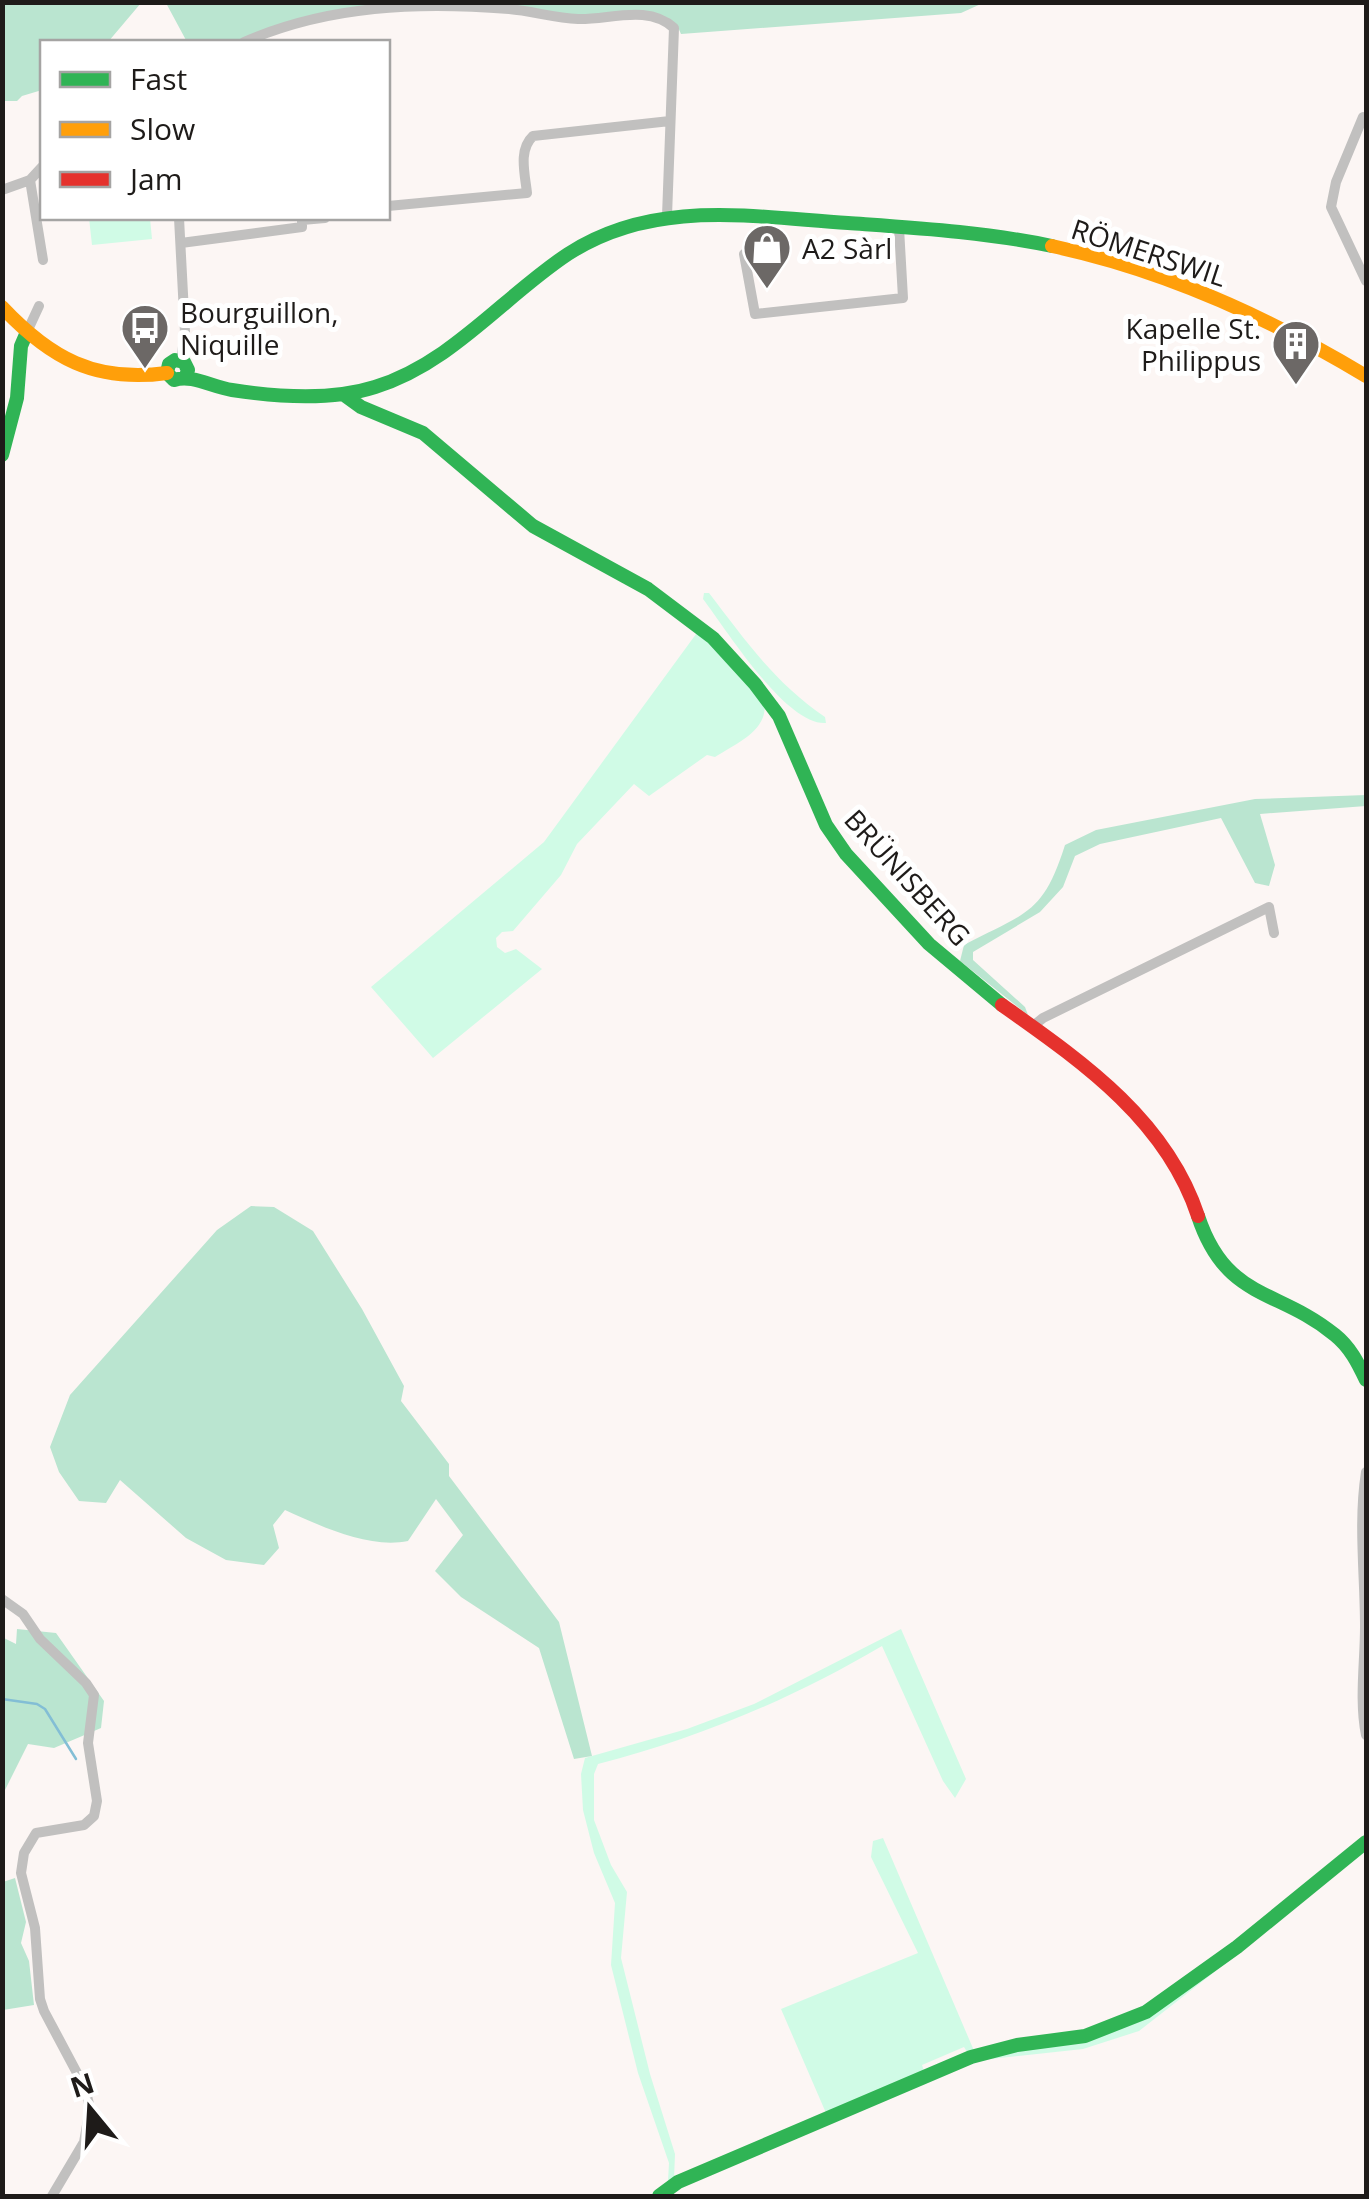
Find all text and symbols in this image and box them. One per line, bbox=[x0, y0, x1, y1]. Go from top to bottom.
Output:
legend bbox=[40, 40, 390, 220]
text: Fast bbox=[130, 58, 187, 99]
text: Slow bbox=[130, 108, 195, 149]
text: Jam bbox=[127, 158, 183, 199]
street label: RÖMERSWIL bbox=[1067, 209, 1231, 295]
shop icon: A2 Sàrl bbox=[741, 222, 793, 290]
place label: A2 Sàrl bbox=[802, 229, 892, 267]
place label: Bourguillon, Niquille bbox=[180, 293, 338, 363]
bus stop icon: Bourguillon, Niquille bbox=[119, 302, 171, 370]
place label: Kapelle St. Philippus bbox=[1126, 309, 1261, 379]
building icon: Kapelle St. Philippus bbox=[1270, 318, 1322, 386]
street label: BRÜNISBERG bbox=[837, 801, 979, 953]
north arrow bbox=[40, 2059, 140, 2159]
text: N bbox=[65, 2063, 99, 2106]

